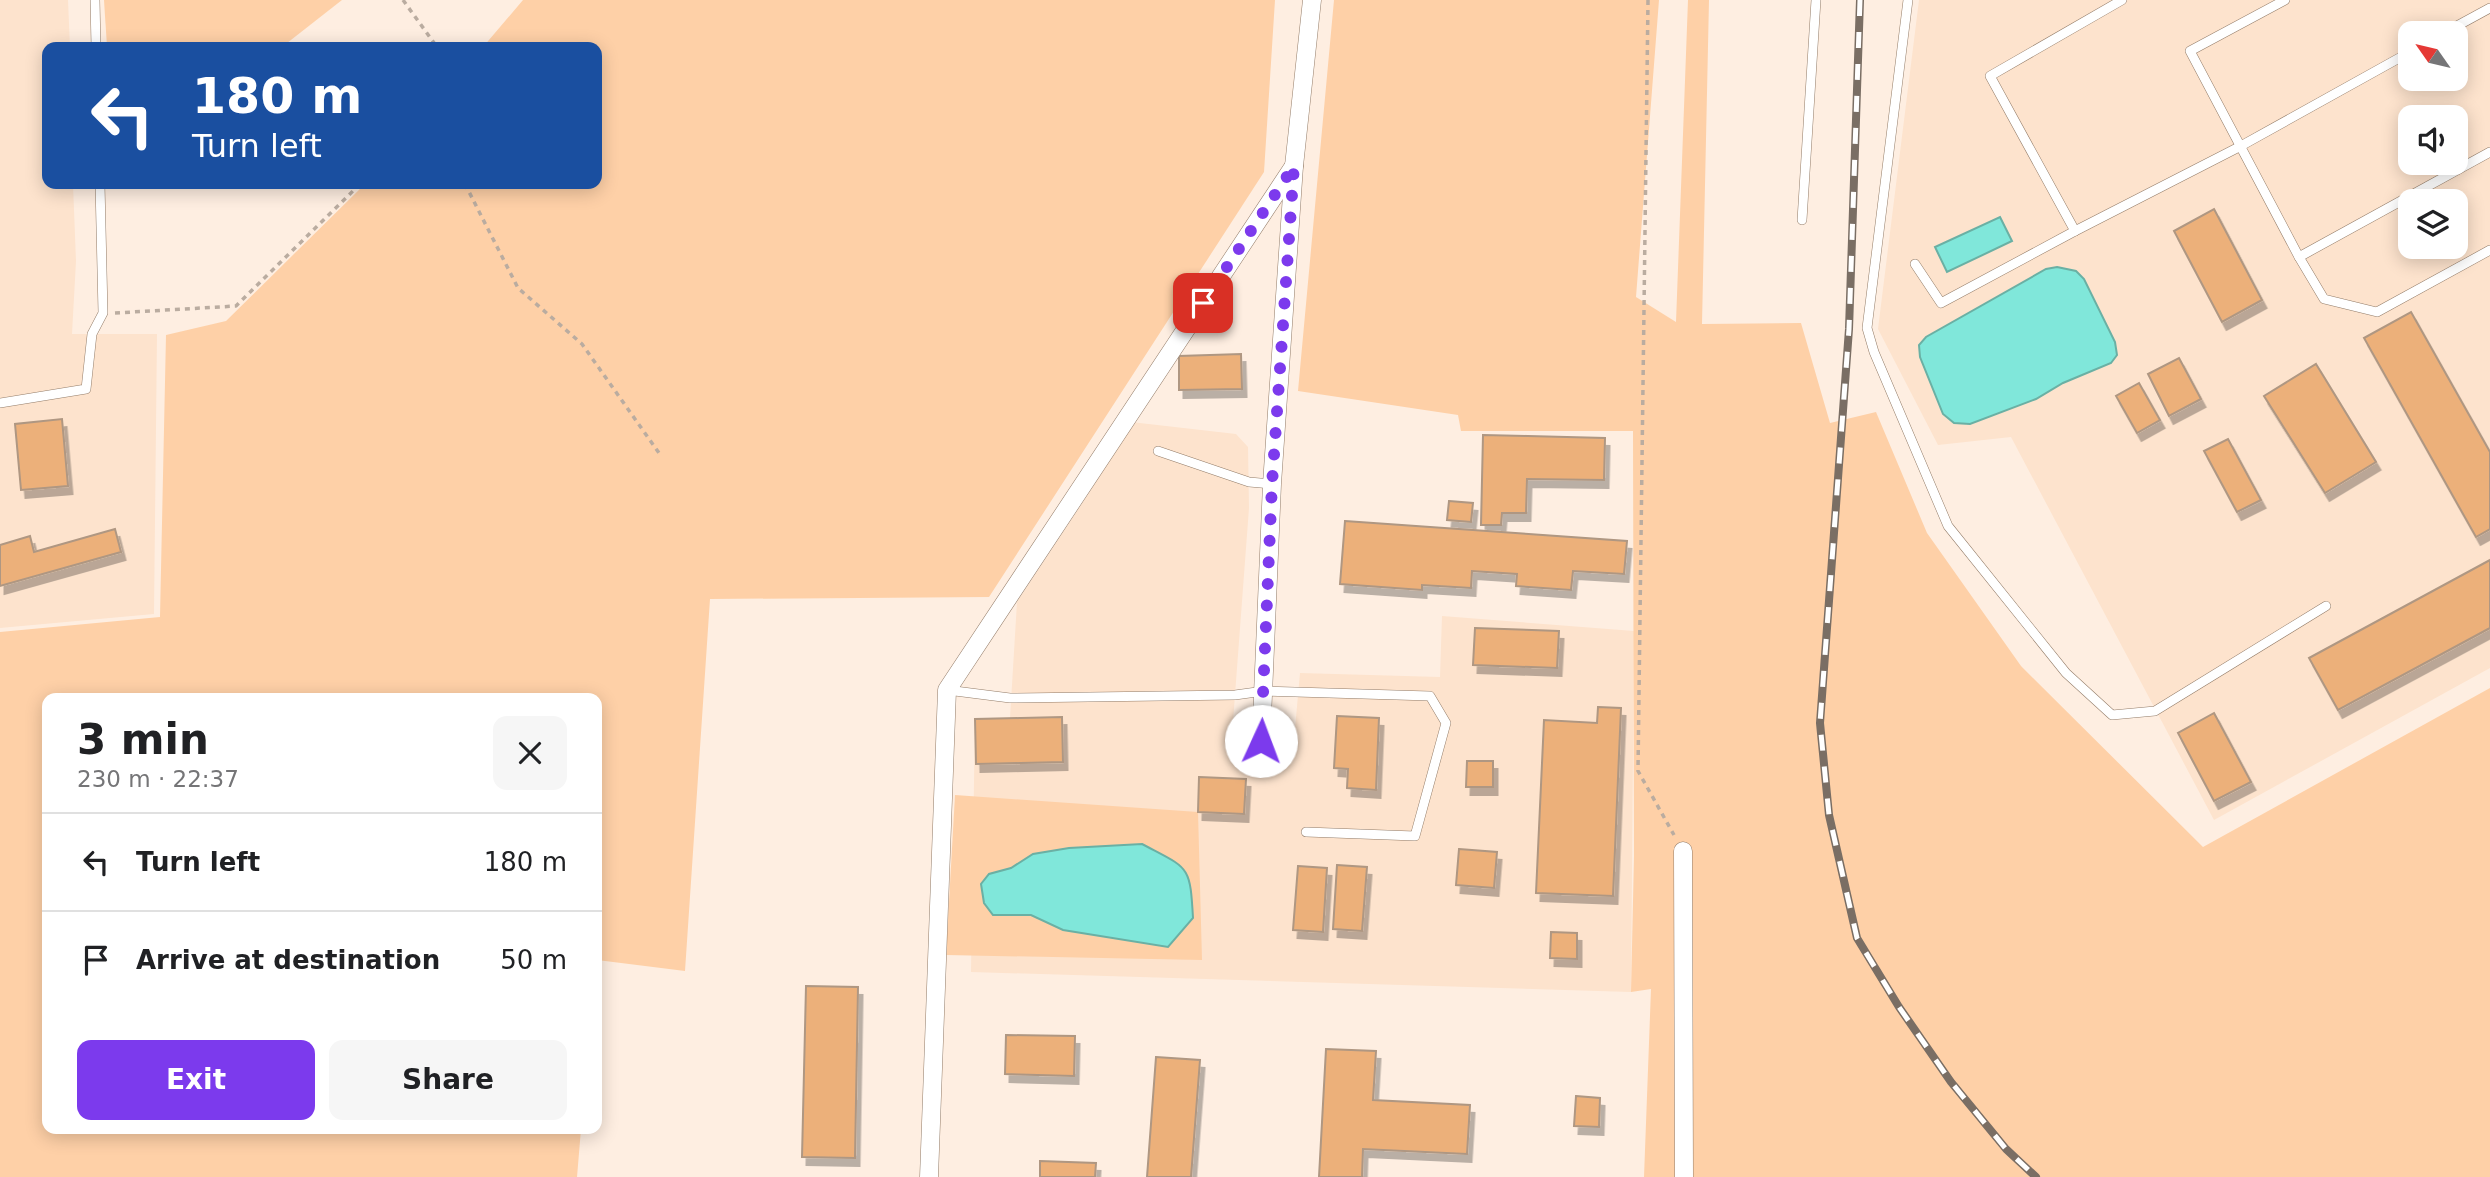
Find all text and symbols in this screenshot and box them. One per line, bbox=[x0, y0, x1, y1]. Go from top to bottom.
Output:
north arrow bbox=[2398, 21, 2468, 91]
map controls bbox=[2398, 21, 2468, 259]
text: 180 m bbox=[192, 68, 362, 125]
icon: left bbox=[77, 70, 168, 161]
button: sound bbox=[2398, 105, 2468, 175]
text: Turn left bbox=[192, 127, 322, 165]
button: layers bbox=[2398, 189, 2468, 259]
pin bbox=[1173, 273, 1233, 333]
icon: arrive bbox=[1184, 284, 1222, 322]
position arrow bbox=[1224, 704, 1298, 778]
text: 3 min bbox=[77, 715, 209, 764]
button: close bbox=[493, 716, 567, 790]
text: 230 m · 22:37 bbox=[77, 766, 239, 792]
icon: left bbox=[77, 843, 115, 881]
text: Turn left bbox=[136, 847, 260, 877]
text: 180 m bbox=[484, 847, 567, 877]
icon: arrive bbox=[77, 941, 115, 979]
text: Arrive at destination bbox=[136, 945, 440, 975]
text: 50 m bbox=[500, 945, 567, 975]
button: Exit bbox=[77, 1040, 315, 1120]
button: Share bbox=[329, 1040, 567, 1120]

